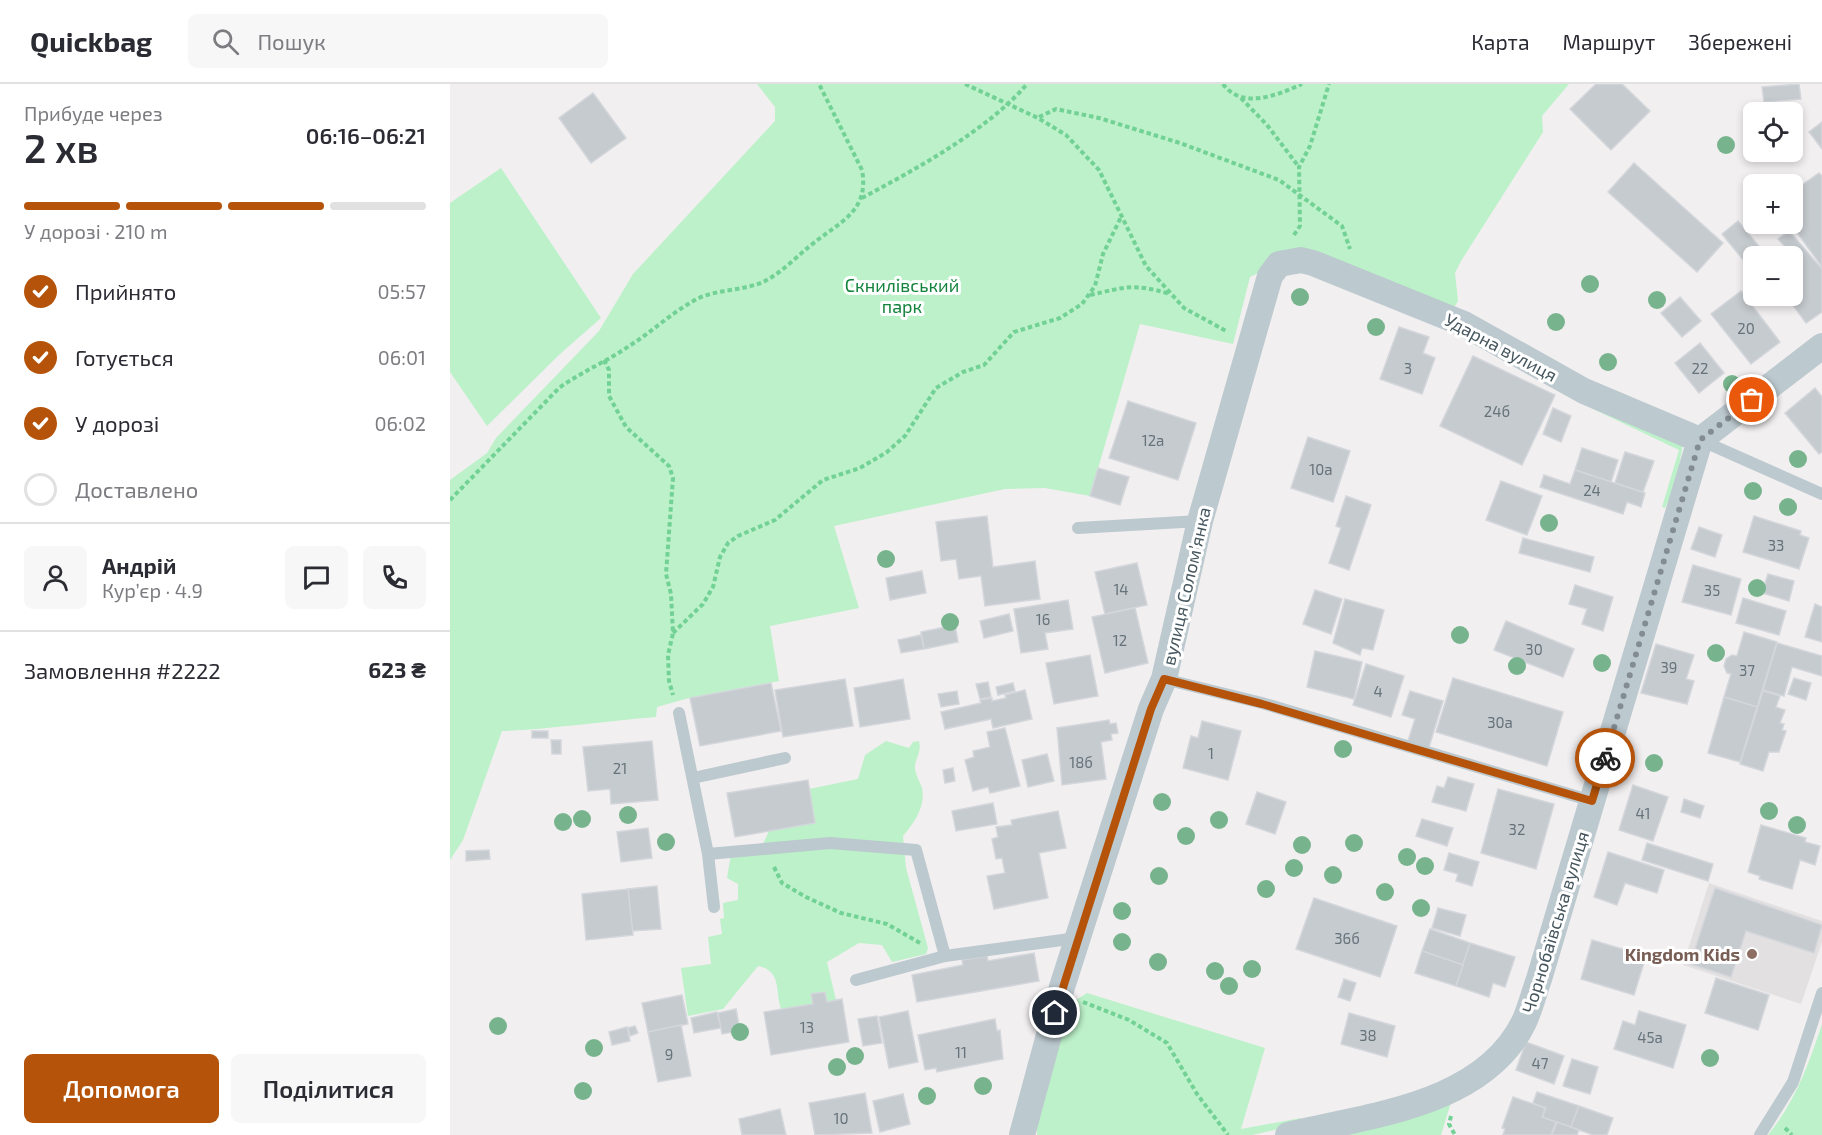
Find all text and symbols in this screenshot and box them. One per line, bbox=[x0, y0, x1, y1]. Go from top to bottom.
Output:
search box bbox=[188, 14, 608, 68]
text: Quickbag bbox=[30, 24, 152, 58]
icon: search bbox=[209, 25, 242, 58]
text: Пошук bbox=[257, 28, 326, 54]
text: Карта bbox=[1471, 29, 1530, 54]
text: Маршрут bbox=[1563, 29, 1655, 54]
text: Збережені bbox=[1688, 29, 1792, 54]
text: Прибуде через bbox=[24, 101, 163, 125]
map controls bbox=[1743, 102, 1803, 306]
button: locate bbox=[1743, 102, 1803, 162]
text: 06:16–06:21 bbox=[306, 122, 426, 148]
text: 2 хв bbox=[24, 124, 99, 171]
button: + bbox=[1743, 174, 1803, 234]
text: У дорозі · 210 m bbox=[24, 219, 168, 243]
button: − bbox=[1743, 246, 1803, 306]
park label: Скнилівський парк bbox=[845, 274, 959, 317]
icon: check bbox=[24, 275, 57, 308]
text: Прийнято bbox=[75, 278, 176, 304]
text: 05:57 bbox=[378, 279, 426, 303]
street label: Ударна вулиця bbox=[1441, 308, 1561, 386]
house number: 20 bbox=[1737, 319, 1755, 337]
icon: check bbox=[24, 341, 57, 374]
text: Готується bbox=[75, 344, 174, 370]
text: 06:01 bbox=[378, 345, 426, 369]
house number: 3 bbox=[1404, 359, 1412, 377]
house number: 22 bbox=[1692, 359, 1708, 377]
pin bbox=[1726, 374, 1777, 425]
icon: bag bbox=[1735, 383, 1768, 416]
house number: 24б bbox=[1484, 402, 1510, 420]
icon: check bbox=[24, 407, 57, 440]
text: У дорозі bbox=[75, 410, 159, 436]
text: 06:02 bbox=[374, 411, 426, 435]
house number: 12а bbox=[1142, 431, 1164, 449]
house number: 10а bbox=[1309, 460, 1333, 478]
text: Доставлено bbox=[75, 476, 198, 502]
house number: 24 bbox=[1583, 481, 1601, 499]
street label: вулиця Соломʼянка bbox=[1157, 505, 1215, 667]
house number: 33 bbox=[1768, 536, 1784, 554]
button: person bbox=[24, 546, 87, 609]
button: chat bbox=[285, 546, 348, 609]
button: phone bbox=[363, 546, 426, 609]
text: Андрій bbox=[102, 552, 176, 578]
text: Кур’єр · 4.9 bbox=[102, 578, 203, 602]
house number: 14 bbox=[1113, 580, 1129, 598]
house number: 35 bbox=[1704, 581, 1720, 599]
house number: 16 bbox=[1036, 610, 1050, 628]
house number: 12 bbox=[1113, 631, 1127, 649]
house number: 30 bbox=[1525, 640, 1543, 658]
text: 623 ₴ bbox=[368, 656, 426, 682]
text: Замовлення #2222 bbox=[24, 657, 221, 683]
house number: 39 bbox=[1661, 658, 1677, 676]
house number: 37 bbox=[1739, 661, 1755, 679]
house number: 4 bbox=[1373, 682, 1383, 700]
house number: 30а bbox=[1487, 713, 1513, 731]
courier bbox=[1575, 728, 1635, 788]
icon: bike bbox=[1589, 742, 1622, 775]
house number: 1 bbox=[1208, 744, 1214, 762]
house number: 18б bbox=[1069, 753, 1093, 771]
house number: 21 bbox=[613, 759, 627, 777]
house number: 41 bbox=[1635, 804, 1651, 822]
house number: 32 bbox=[1509, 820, 1525, 838]
street label: Чорнобаївська вулиця bbox=[1517, 828, 1593, 1016]
house number: 36б bbox=[1334, 929, 1360, 947]
place label: Kingdom Kids bbox=[1625, 943, 1740, 965]
marker: Kingdom Kids bbox=[1745, 947, 1759, 961]
pin bbox=[1029, 987, 1080, 1038]
icon: home bbox=[1038, 996, 1071, 1029]
house number: 13 bbox=[800, 1018, 814, 1036]
house number: 38 bbox=[1359, 1026, 1377, 1044]
house number: 45а bbox=[1637, 1028, 1663, 1046]
house number: 11 bbox=[955, 1043, 967, 1061]
house number: 9 bbox=[665, 1045, 673, 1063]
button: Допомога bbox=[24, 1054, 219, 1123]
button: Поділитися bbox=[231, 1054, 426, 1123]
house number: 47 bbox=[1532, 1054, 1549, 1072]
house number: 10 bbox=[833, 1109, 849, 1127]

